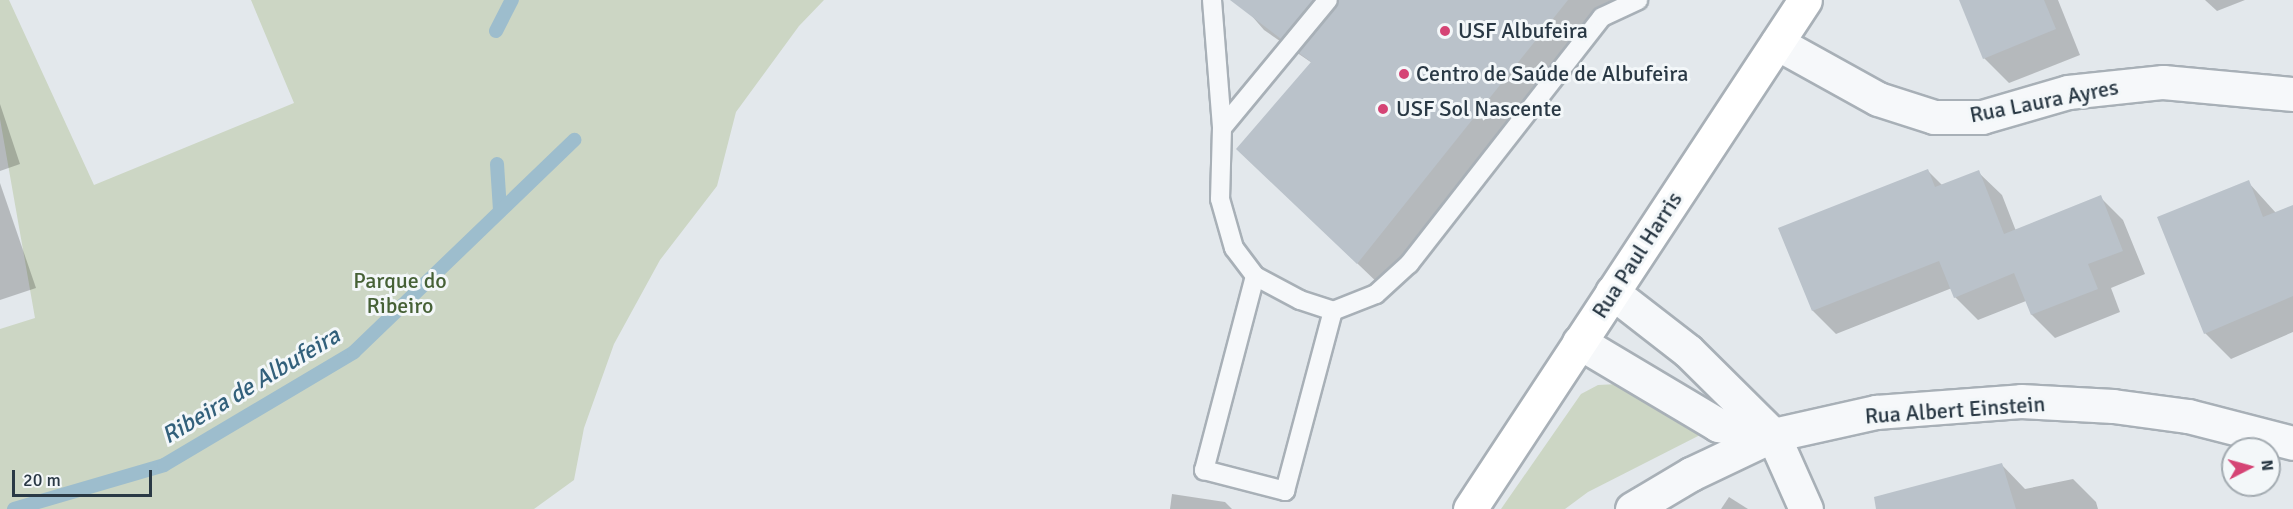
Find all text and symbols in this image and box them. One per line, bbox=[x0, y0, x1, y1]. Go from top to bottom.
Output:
place label: USF Albufeira bbox=[1458, 18, 1588, 44]
marker: USF Albufeira bbox=[1436, 22, 1454, 40]
place label: Centro de Saúde de Albufeira bbox=[1416, 61, 1688, 87]
marker: Centro de Saúde de Albufeira bbox=[1397, 67, 1411, 81]
street label: Rua Laura Ayres bbox=[1967, 74, 2121, 128]
place label: USF Sol Nascente bbox=[1396, 96, 1562, 122]
marker: USF Sol Nascente bbox=[1374, 100, 1392, 118]
street label: Rua Paul Harris bbox=[1586, 187, 1688, 323]
park label: Parque do Ribeiro bbox=[353, 267, 447, 318]
water label: Ribeira de Albufeira bbox=[157, 321, 345, 451]
street label: Rua Albert Einstein bbox=[1864, 391, 2046, 429]
north arrow bbox=[2221, 437, 2281, 497]
scale bar bbox=[15, 458, 154, 496]
text: N bbox=[2256, 459, 2277, 472]
text: 20 m bbox=[23, 469, 61, 491]

